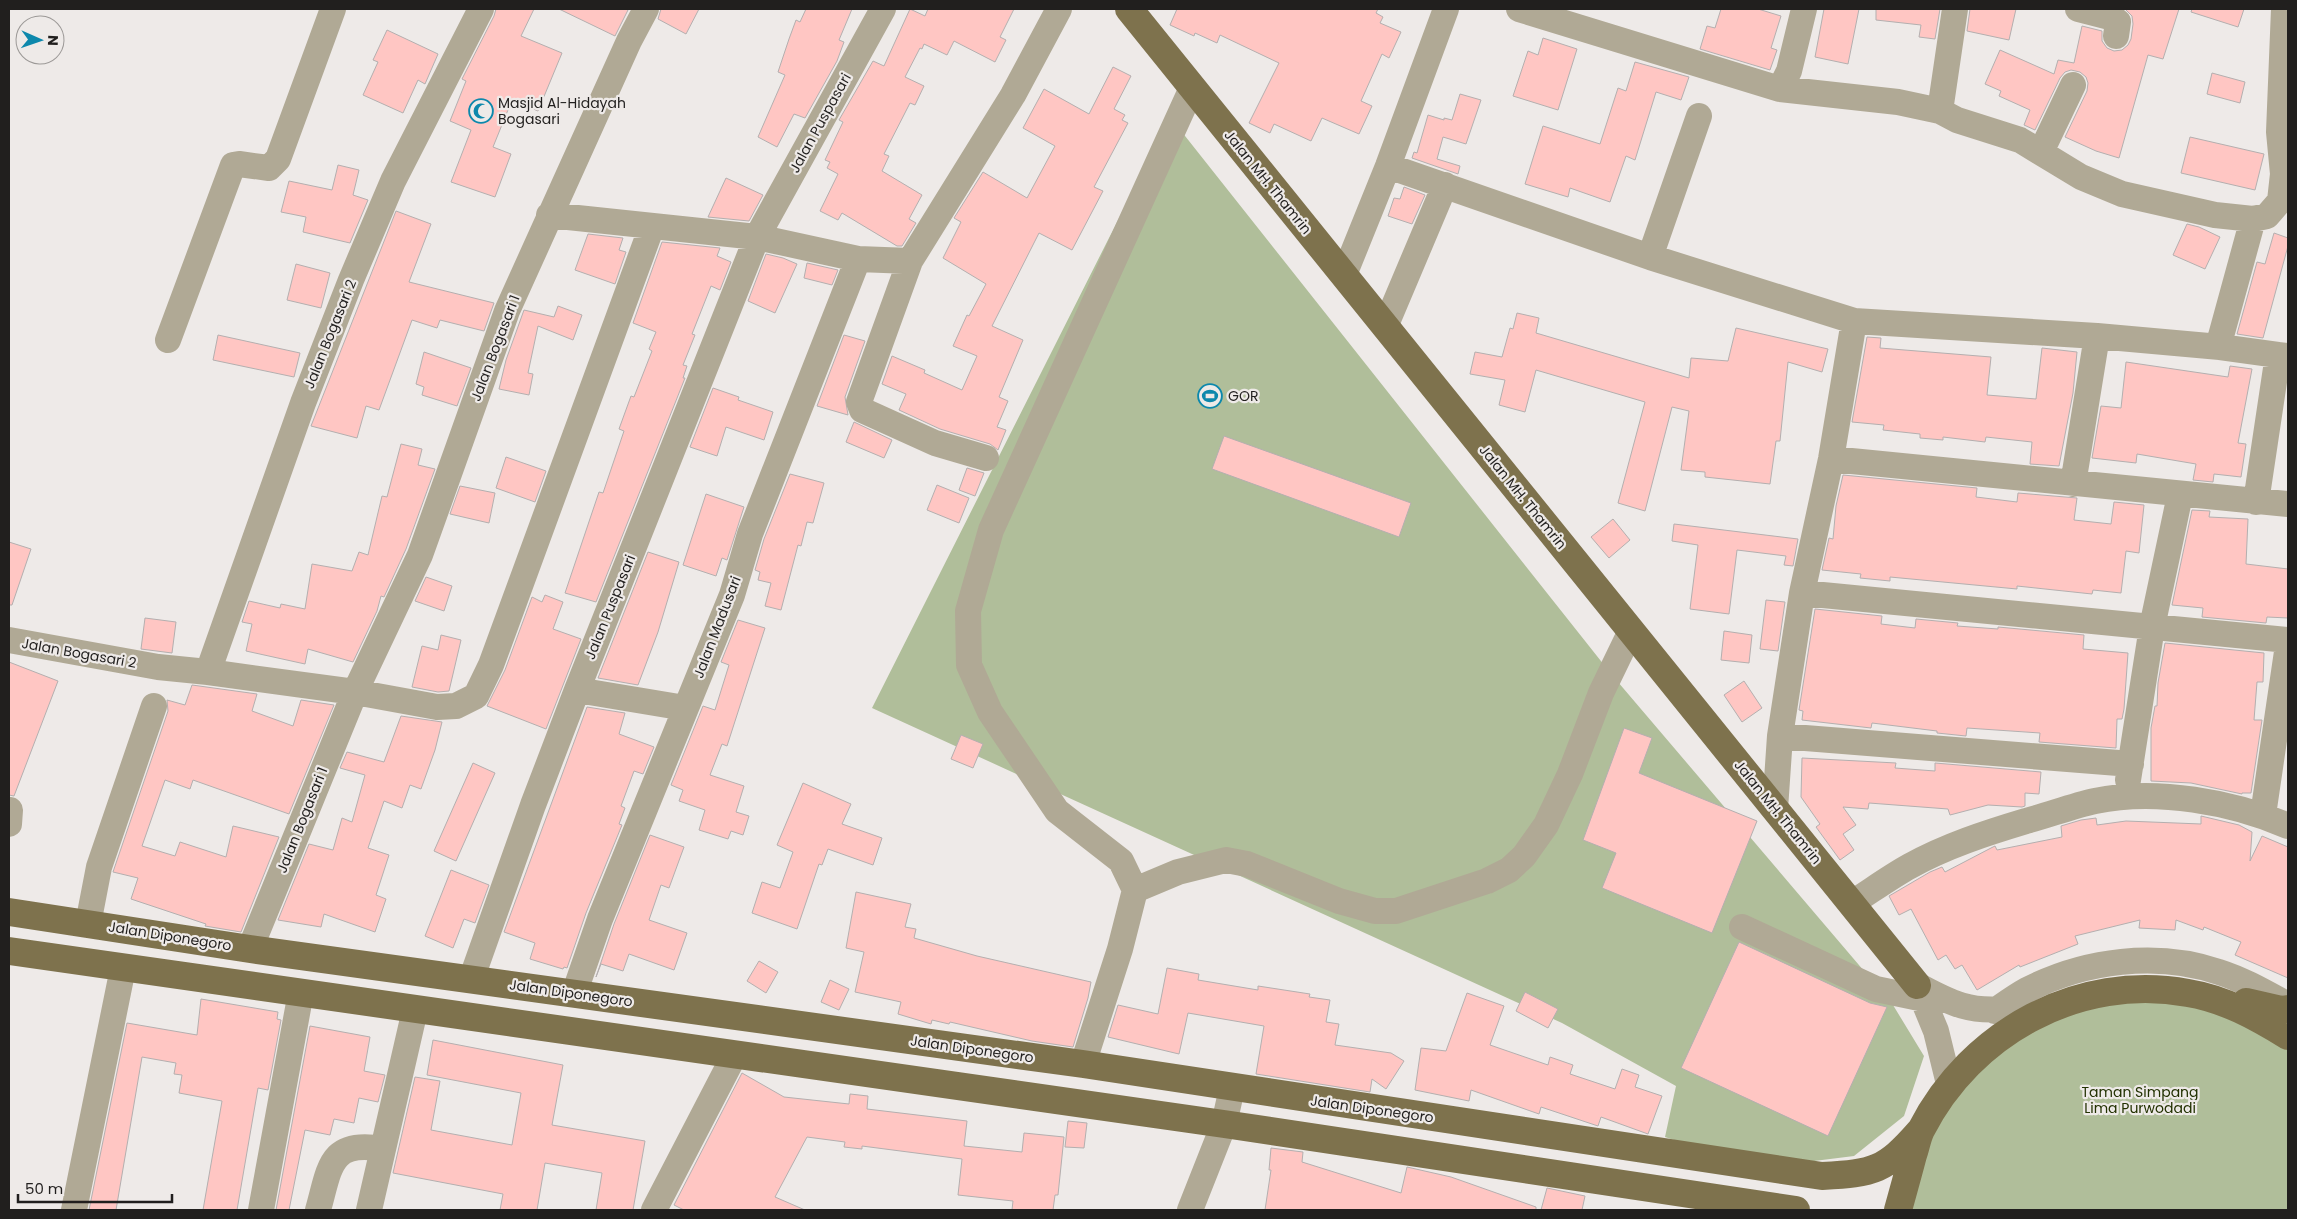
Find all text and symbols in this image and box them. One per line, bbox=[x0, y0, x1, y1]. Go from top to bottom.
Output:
north arrow bbox=[15, 15, 65, 65]
text: N bbox=[43, 35, 63, 46]
street label: Jalan Puspasari bbox=[784, 70, 856, 176]
place label: Masjid Al-Hidayah Bogasari bbox=[498, 93, 626, 129]
mosque icon: Masjid Al-Hidayah Bogasari bbox=[468, 98, 494, 124]
street label: Jalan MH. Thamrin bbox=[1220, 126, 1316, 238]
street label: Jalan Bogasari 2 bbox=[299, 276, 361, 392]
street label: Jalan Bogasari 1 bbox=[465, 292, 525, 404]
sports icon: GOR bbox=[1197, 383, 1223, 409]
place label: GOR bbox=[1228, 386, 1258, 406]
street label: Jalan MH. Thamrin bbox=[1475, 441, 1571, 553]
street label: Jalan Puspasari bbox=[580, 552, 640, 662]
street label: Jalan Madusari bbox=[688, 573, 746, 681]
street label: Jalan Bogasari 2 bbox=[20, 633, 138, 673]
street label: Jalan MH. Thamrin bbox=[1730, 756, 1826, 868]
street label: Jalan Bogasari 1 bbox=[272, 764, 332, 876]
street label: Jalan Diponegoro bbox=[107, 916, 233, 956]
street label: Jalan Diponegoro bbox=[508, 974, 634, 1012]
street label: Jalan Diponegoro bbox=[909, 1030, 1035, 1068]
park label: Taman Simpang Lima Purwodadi bbox=[2081, 1082, 2199, 1118]
street label: Jalan Diponegoro bbox=[1309, 1090, 1435, 1128]
scale bar bbox=[18, 1172, 171, 1204]
text: 50 m bbox=[25, 1178, 63, 1199]

